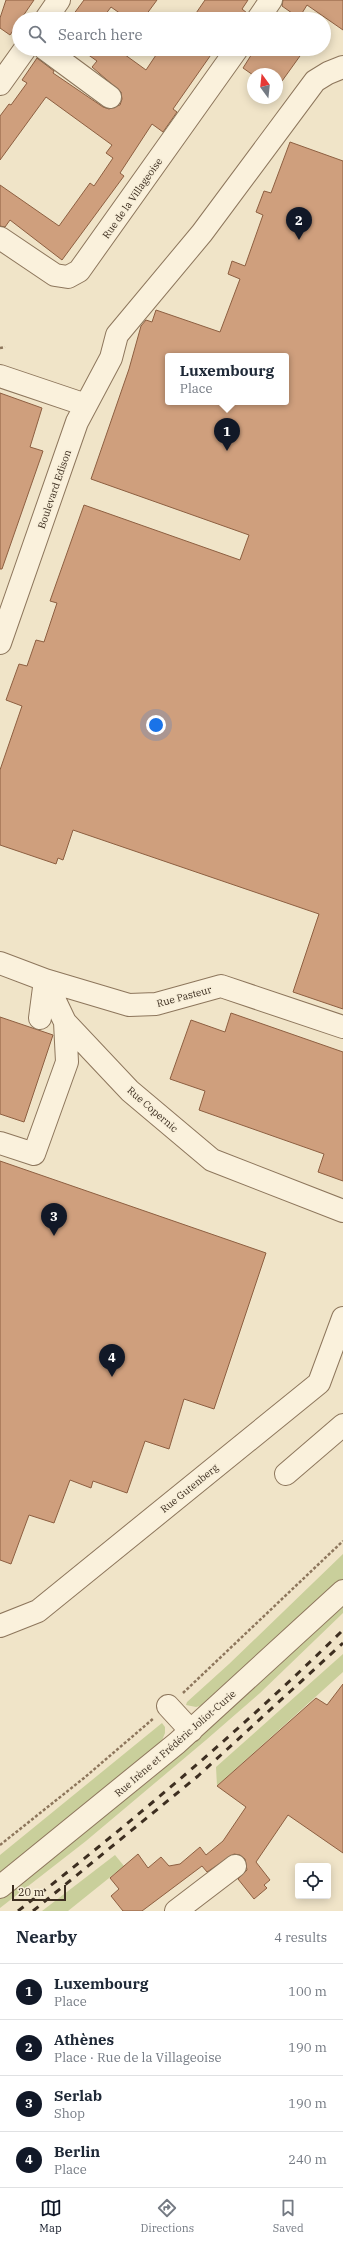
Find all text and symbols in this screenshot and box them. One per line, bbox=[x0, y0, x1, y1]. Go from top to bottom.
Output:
search box bbox=[12, 12, 331, 56]
icon: search bbox=[26, 23, 48, 45]
text: Search here bbox=[58, 25, 143, 44]
north arrow bbox=[247, 68, 283, 104]
street label: Rue de la Villageoise bbox=[100, 155, 165, 241]
pin: 2 bbox=[286, 207, 312, 240]
popup bbox=[165, 353, 289, 405]
text: Luxembourg bbox=[180, 361, 274, 380]
text: Place bbox=[180, 380, 212, 397]
pin: 1 bbox=[214, 418, 240, 451]
street label: Boulevard Edison bbox=[35, 447, 74, 530]
your location bbox=[146, 715, 166, 735]
street label: Rue Pasteur bbox=[155, 983, 214, 1010]
street label: Rue Copernic bbox=[125, 1084, 181, 1135]
pin: 3 bbox=[41, 1203, 67, 1236]
pin: 4 bbox=[99, 1344, 125, 1377]
street label: Rue Gutenberg bbox=[158, 1461, 221, 1516]
street label: Rue Irène et Frédéric Joliot-Curie bbox=[112, 1687, 239, 1800]
map controls bbox=[295, 1863, 331, 1899]
button: locate bbox=[295, 1863, 331, 1899]
scale bar bbox=[12, 1883, 66, 1902]
text: 20 m bbox=[18, 1885, 44, 1899]
text: Nearby bbox=[16, 1926, 77, 1948]
text: 4 results bbox=[274, 1929, 327, 1946]
text: Luxembourg bbox=[54, 1974, 148, 1993]
text: 1 bbox=[25, 1983, 33, 2000]
text: 100 m bbox=[288, 1983, 327, 2000]
text: Place bbox=[54, 1993, 87, 2010]
text: Athènes bbox=[54, 2030, 114, 2049]
text: 2 bbox=[25, 2039, 33, 2056]
text: 190 m bbox=[288, 2039, 327, 2056]
text: Place · Rue de la Villageoise bbox=[54, 2049, 222, 2066]
text: Serlab bbox=[54, 2086, 102, 2105]
text: 3 bbox=[25, 2095, 33, 2112]
text: 190 m bbox=[288, 2095, 327, 2112]
text: Shop bbox=[54, 2105, 85, 2122]
text: Berlin bbox=[54, 2142, 100, 2161]
text: 4 bbox=[25, 2151, 33, 2168]
text: 240 m bbox=[288, 2151, 327, 2168]
text: Place bbox=[54, 2161, 87, 2178]
tab: Map bbox=[39, 2197, 62, 2235]
tab: Directions bbox=[140, 2197, 194, 2235]
tab: Saved bbox=[273, 2197, 304, 2235]

